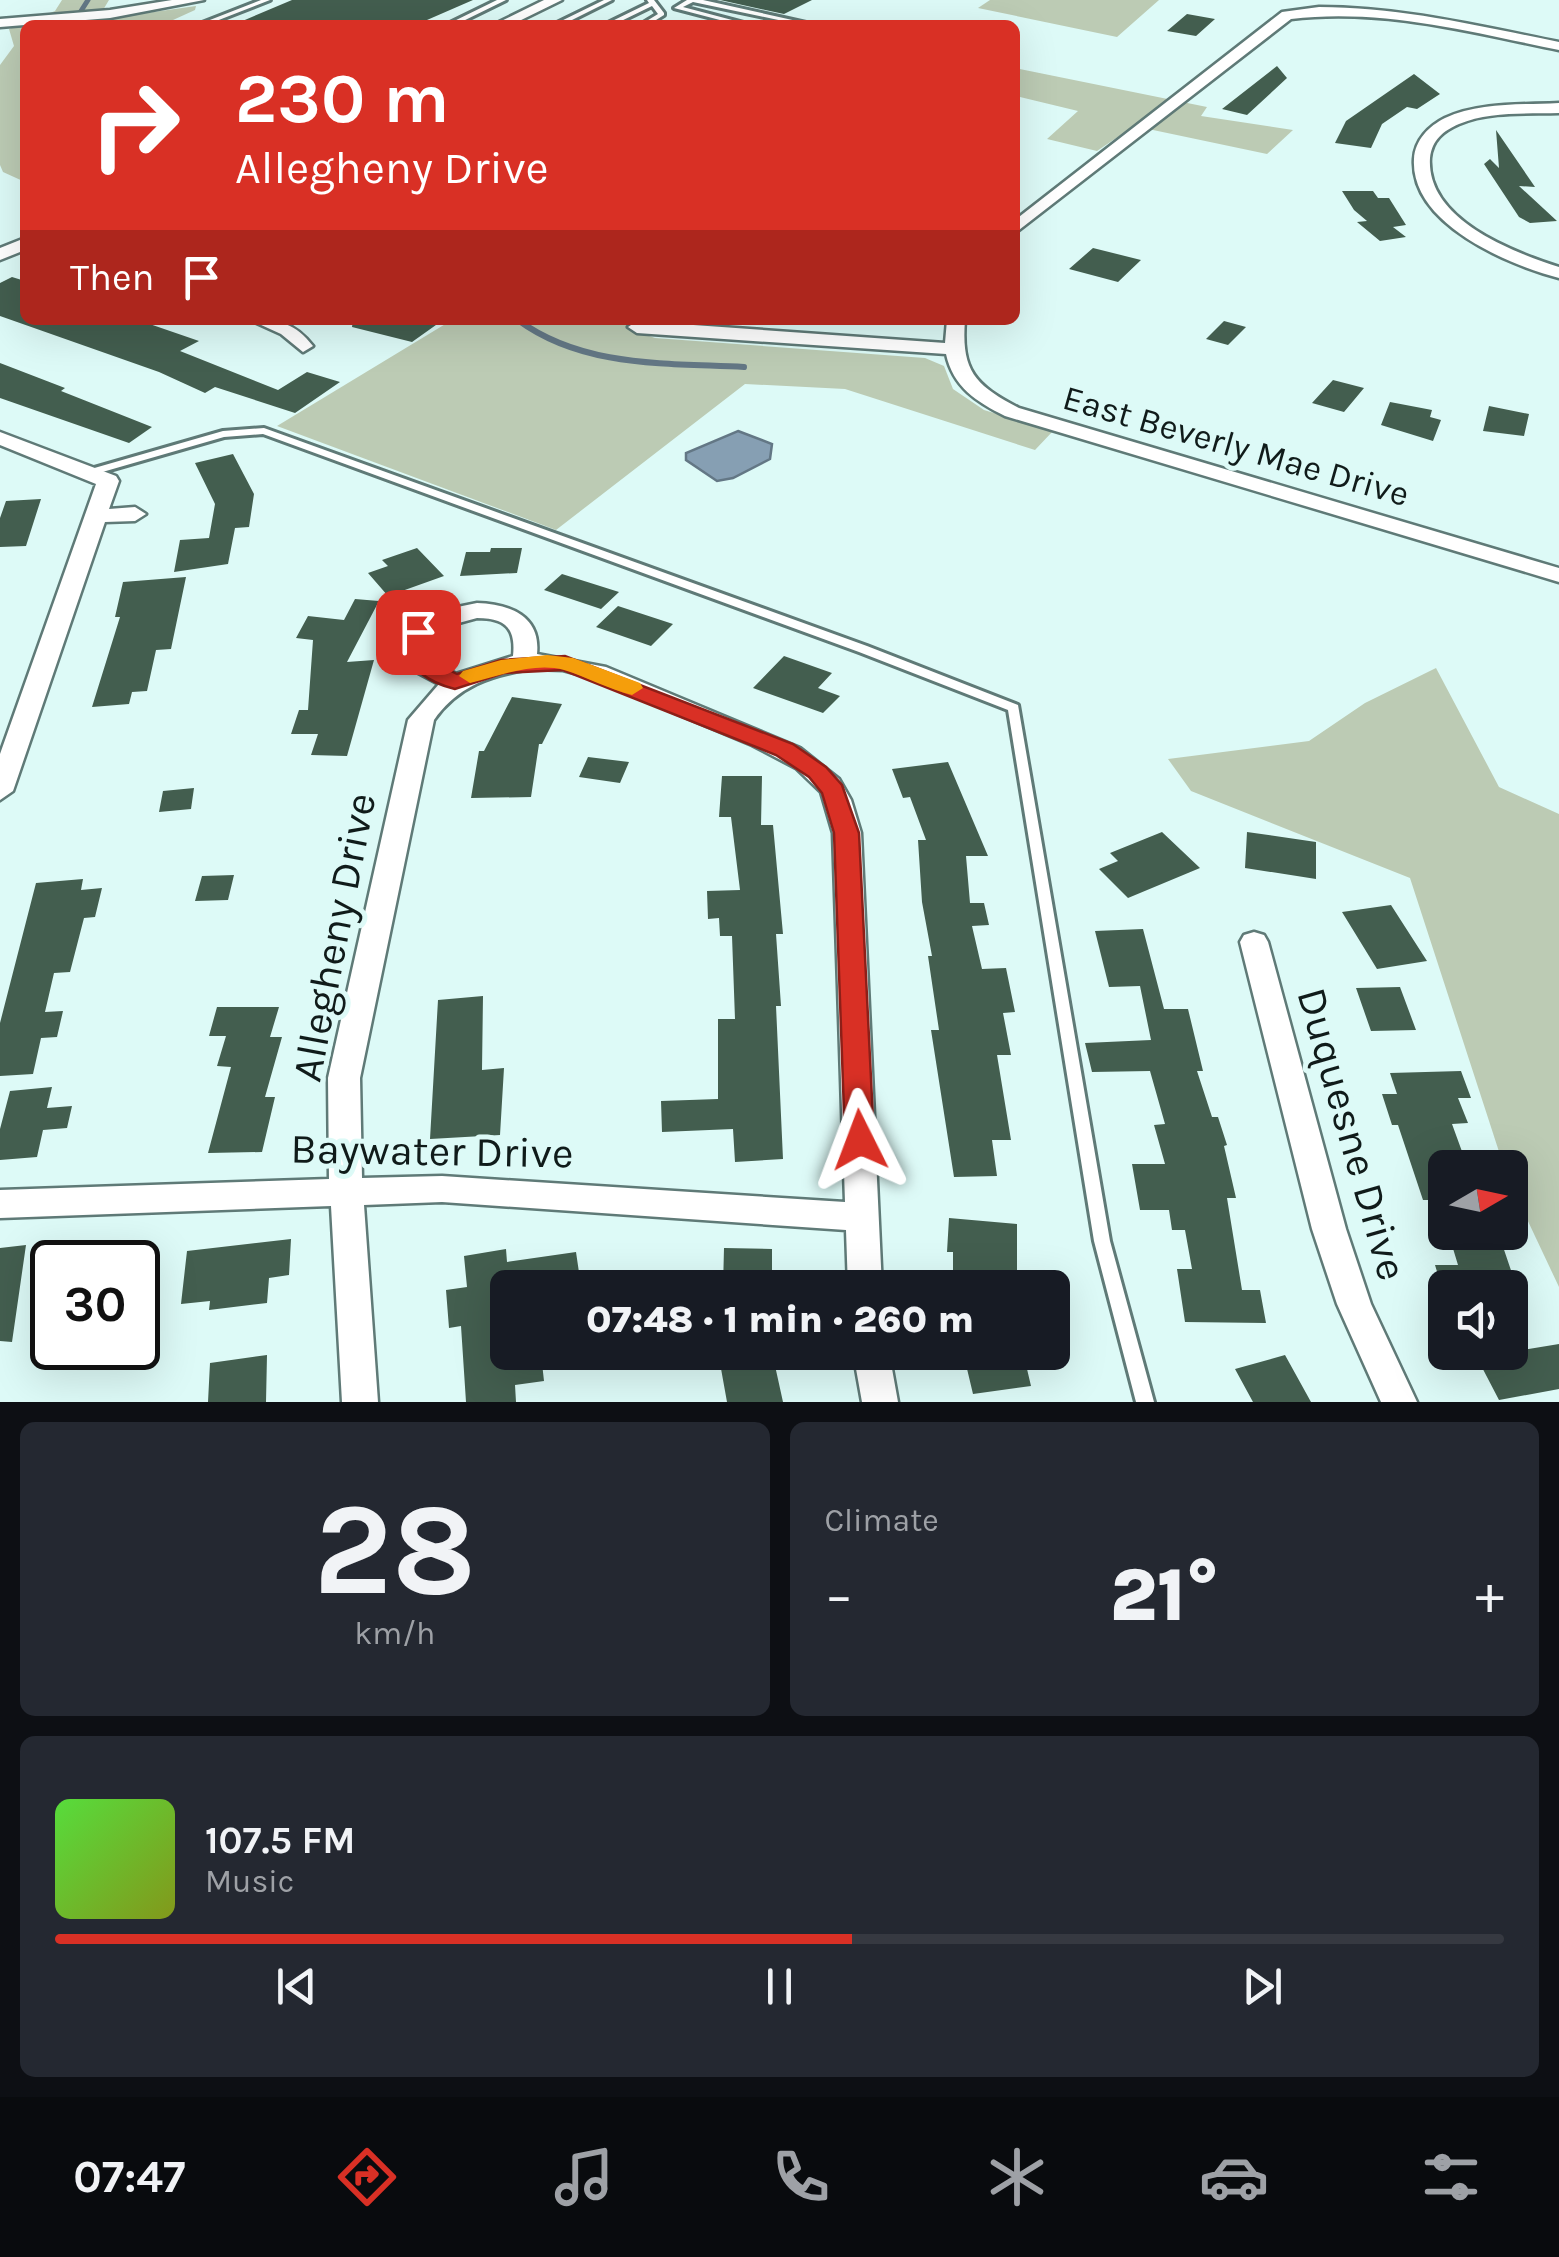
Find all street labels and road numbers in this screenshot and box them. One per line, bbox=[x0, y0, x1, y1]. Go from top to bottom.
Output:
street label: East Beverly Mae Drive bbox=[1058, 377, 1414, 515]
street label: Allegheny Drive bbox=[282, 789, 386, 1085]
street label: Duquesne Drive bbox=[1286, 982, 1418, 1286]
street label: Baywater Drive bbox=[290, 1124, 574, 1178]

